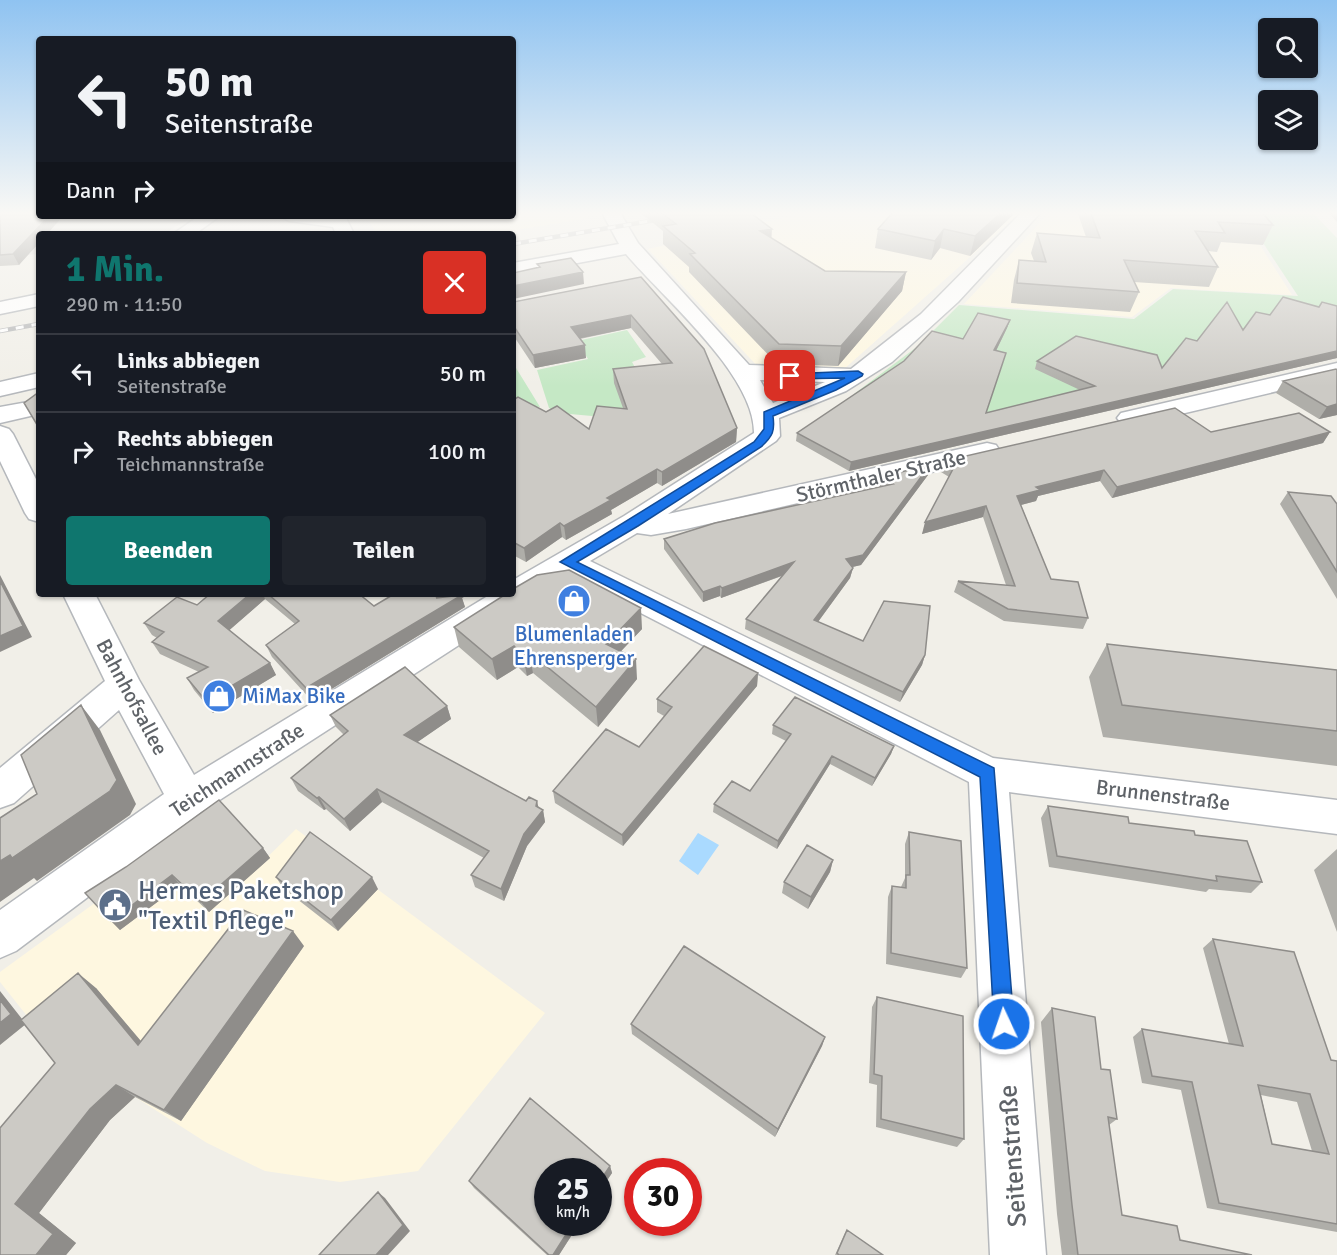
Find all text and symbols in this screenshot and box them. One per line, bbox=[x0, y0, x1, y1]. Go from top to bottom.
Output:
map controls bbox=[1258, 18, 1318, 150]
button: search bbox=[1258, 18, 1318, 78]
text: 50 m bbox=[165, 57, 254, 108]
icon: left bbox=[66, 60, 144, 138]
button: layers bbox=[1258, 90, 1318, 150]
text: Seitenstraße bbox=[165, 108, 313, 141]
icon: right bbox=[127, 174, 160, 207]
text: Dann bbox=[66, 177, 115, 204]
text: 1 Min. bbox=[66, 247, 164, 292]
button: close bbox=[423, 251, 486, 314]
text: 290 m · 11:50 bbox=[66, 292, 182, 317]
text: Links abbiegen bbox=[117, 347, 260, 374]
pin bbox=[764, 350, 815, 401]
icon: left bbox=[66, 357, 99, 390]
icon: arrive bbox=[773, 359, 806, 392]
text: 50 m bbox=[440, 360, 486, 387]
text: Seitenstraße bbox=[117, 374, 227, 399]
text: Rechts abbiegen bbox=[117, 425, 273, 452]
icon: right bbox=[66, 435, 99, 468]
text: 100 m bbox=[428, 438, 486, 465]
street label: Störmthaler Straße bbox=[794, 444, 968, 508]
text: Teichmannstraße bbox=[117, 452, 264, 477]
button: Beenden bbox=[66, 516, 270, 585]
button: Teilen bbox=[282, 516, 486, 585]
shop icon: Blumenladen Ehrensperger bbox=[556, 583, 592, 619]
place label: Blumenladen Ehrensperger bbox=[514, 621, 634, 671]
street label: Bahnhofsallee bbox=[90, 634, 174, 760]
shop icon: MiMax Bike bbox=[201, 678, 237, 714]
place label: MiMax Bike bbox=[242, 683, 346, 709]
street label: Teichmannstraße bbox=[165, 717, 309, 823]
street label: Brunnenstraße bbox=[1094, 774, 1232, 816]
place label: Hermes Paketshop "Textil Pflege" bbox=[138, 875, 344, 937]
public building icon: Hermes Paketshop "Textil Pflege" bbox=[97, 887, 133, 923]
position arrow bbox=[972, 992, 1036, 1056]
street label: Seitenstraße bbox=[992, 1084, 1034, 1228]
speed limit sign: 30 bbox=[624, 1158, 702, 1236]
text: 25 bbox=[557, 1171, 589, 1208]
text: km/h bbox=[556, 1203, 590, 1221]

